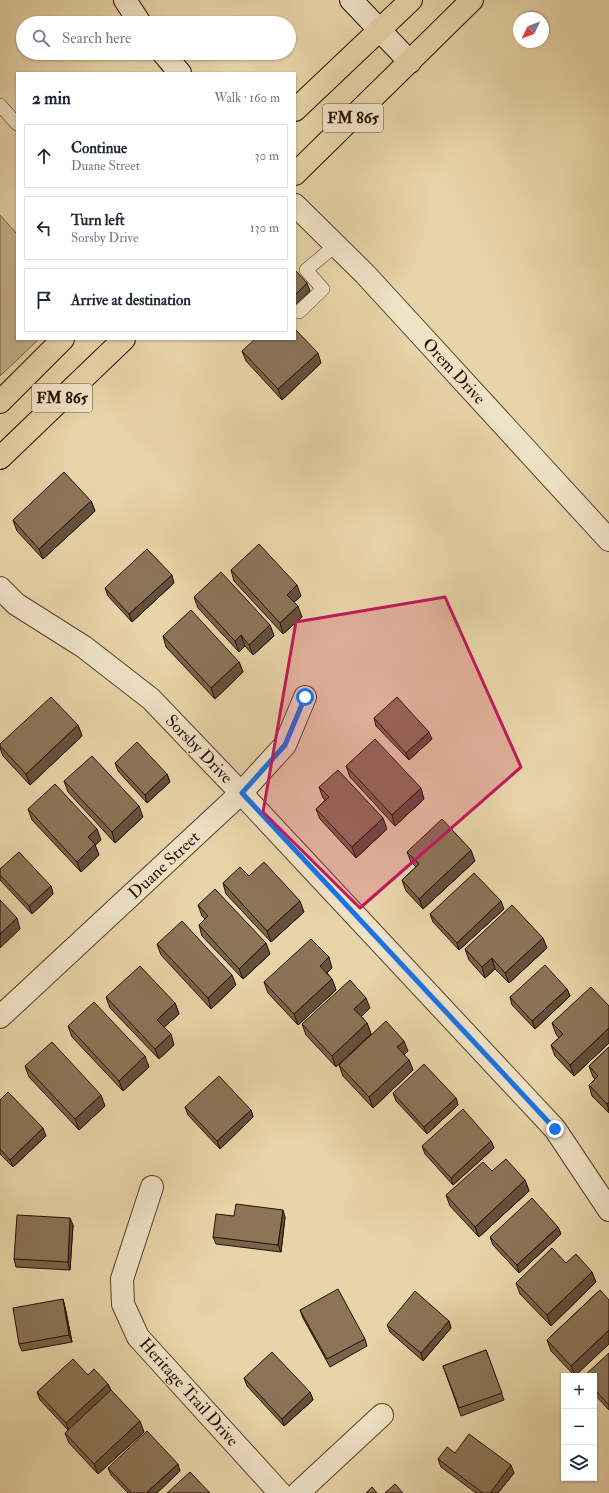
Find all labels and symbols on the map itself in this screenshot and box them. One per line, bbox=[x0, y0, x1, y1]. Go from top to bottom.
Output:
north arrow bbox=[513, 12, 549, 48]
road number: FM 865 bbox=[323, 104, 383, 132]
street label: Orem Drive bbox=[418, 334, 490, 408]
road number: FM 865 bbox=[32, 384, 92, 412]
route start bbox=[296, 688, 314, 706]
street label: Sorsby Drive bbox=[160, 710, 237, 789]
street label: Duane Street bbox=[124, 826, 204, 903]
route end bbox=[546, 1120, 564, 1138]
street label: Heritage Trail Drive bbox=[135, 1333, 243, 1451]

